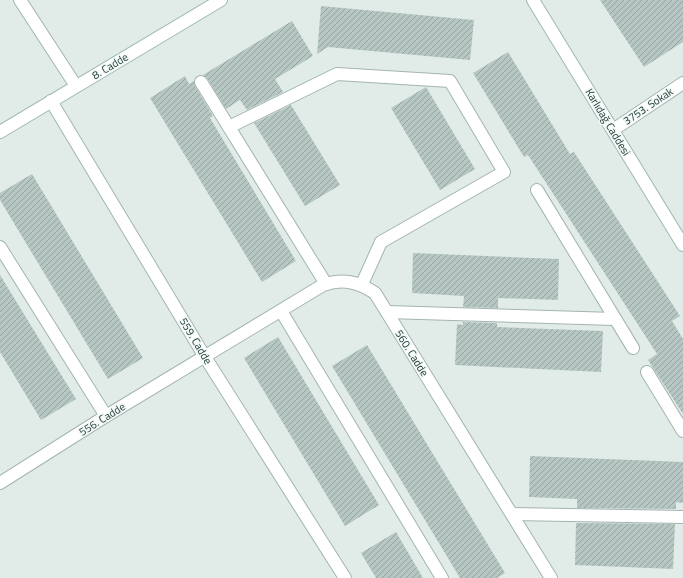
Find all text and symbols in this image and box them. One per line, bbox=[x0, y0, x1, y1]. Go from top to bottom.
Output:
street label: 8. Cadde bbox=[89, 49, 131, 83]
street label: 3753. Sokak bbox=[620, 83, 677, 129]
street label: Karlıdağ Caddesi bbox=[582, 85, 634, 159]
street label: 559. Cadde bbox=[176, 315, 216, 368]
street label: 560. Cadde bbox=[391, 327, 433, 380]
street label: 556. Cadde bbox=[76, 398, 129, 440]

